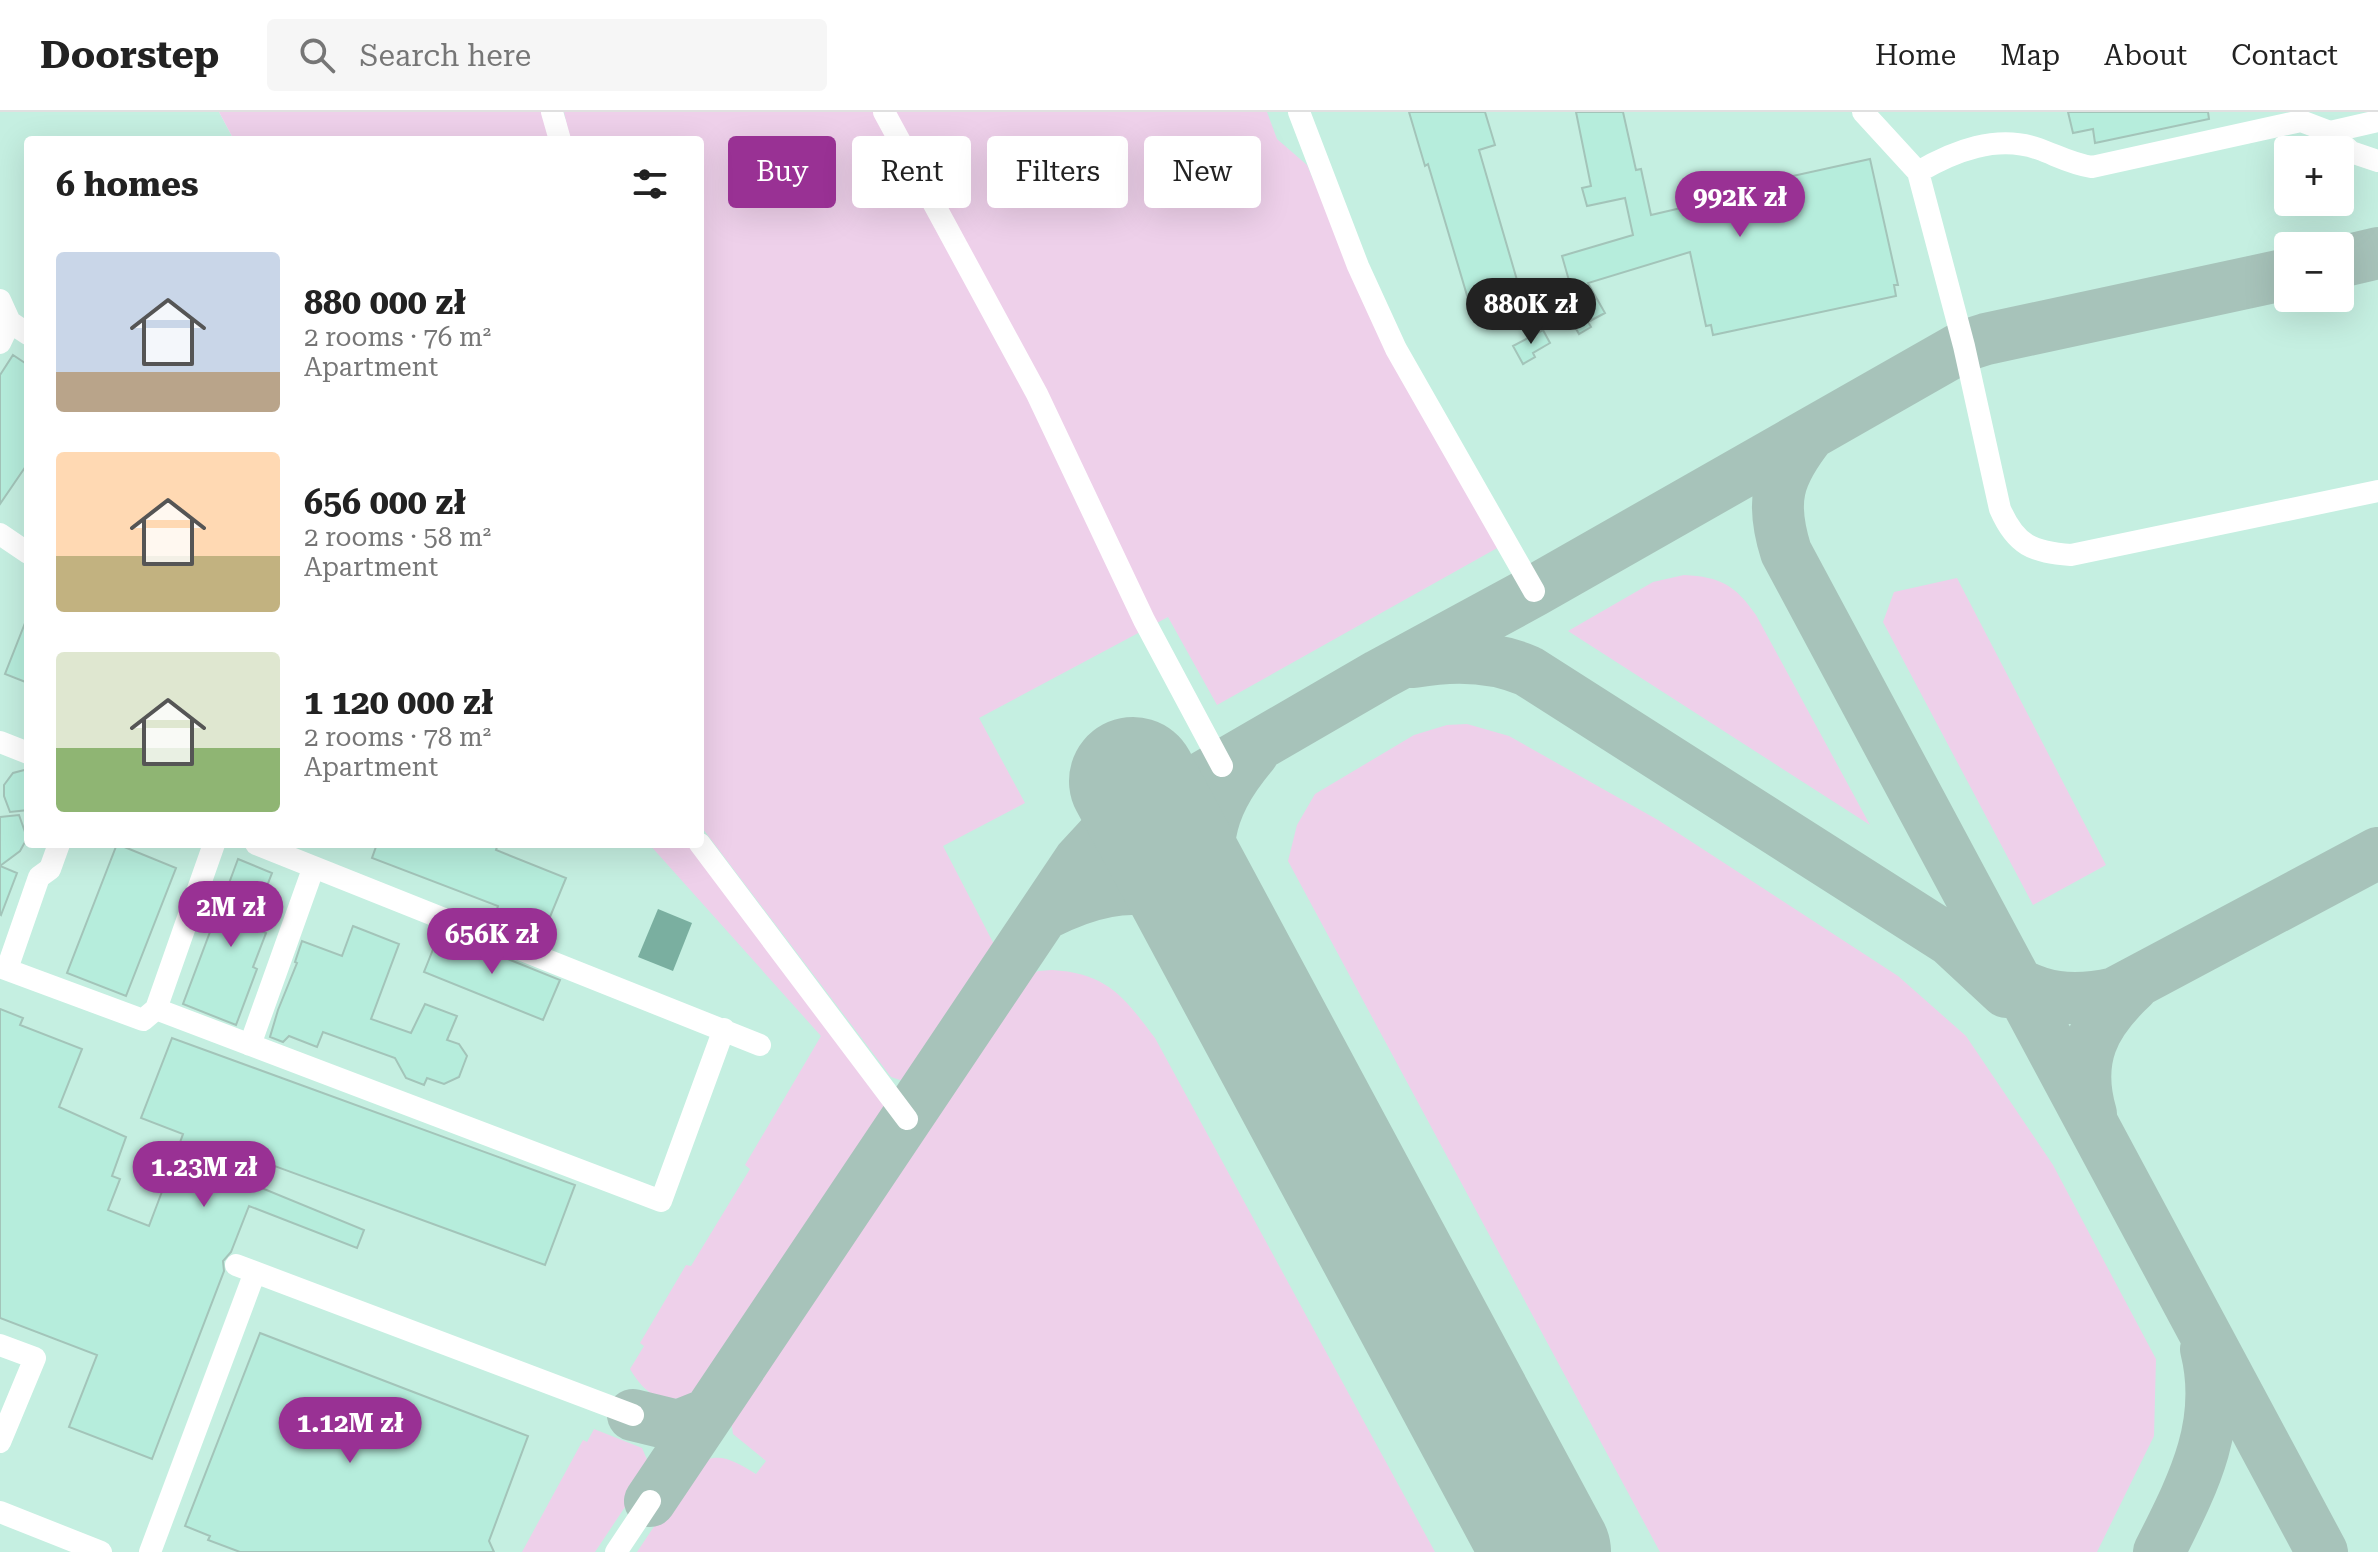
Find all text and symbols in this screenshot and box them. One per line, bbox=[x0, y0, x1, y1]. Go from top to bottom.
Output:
search box bbox=[267, 19, 827, 91]
text: Doorstep bbox=[40, 33, 219, 77]
icon: search bbox=[295, 33, 339, 77]
text: Search here bbox=[359, 38, 531, 73]
text: Home bbox=[1875, 39, 1956, 72]
text: Map bbox=[2000, 39, 2060, 72]
text: About bbox=[2104, 39, 2187, 72]
text: Contact bbox=[2231, 39, 2338, 72]
chip: Buy bbox=[728, 136, 836, 208]
chip: Rent bbox=[852, 136, 971, 208]
chip: Filters bbox=[987, 136, 1128, 208]
chip: New bbox=[1144, 136, 1261, 208]
map controls bbox=[2274, 136, 2354, 312]
button: + bbox=[2274, 136, 2354, 216]
icon: filters bbox=[628, 162, 672, 206]
text: 6 homes bbox=[56, 164, 199, 204]
pin: 992K zł bbox=[1666, 171, 1814, 239]
text: 992K zł bbox=[1693, 182, 1787, 212]
button: − bbox=[2274, 232, 2354, 312]
pin: 880K zł bbox=[1457, 278, 1605, 346]
text: 880 000 zł bbox=[304, 282, 466, 322]
icon: home bbox=[120, 284, 216, 380]
text: 880K zł bbox=[1484, 289, 1578, 319]
text: 2 rooms · 76 m² bbox=[304, 322, 491, 352]
text: Apartment bbox=[304, 352, 438, 382]
text: 656 000 zł bbox=[304, 482, 466, 522]
icon: home bbox=[120, 484, 216, 580]
text: 2 rooms · 58 m² bbox=[304, 522, 491, 552]
text: Apartment bbox=[304, 552, 438, 582]
text: 1 120 000 zł bbox=[304, 682, 493, 722]
icon: home bbox=[120, 684, 216, 780]
text: 2 rooms · 78 m² bbox=[304, 722, 491, 752]
text: Apartment bbox=[304, 752, 438, 782]
pin: 2M zł bbox=[175, 881, 287, 949]
text: 2M zł bbox=[196, 892, 266, 922]
pin: 656K zł bbox=[418, 908, 566, 976]
text: 656K zł bbox=[445, 919, 539, 949]
pin: 1.23M zł bbox=[121, 1141, 287, 1209]
text: 1.23M zł bbox=[151, 1152, 257, 1182]
pin: 1.12M zł bbox=[267, 1397, 433, 1465]
text: 1.12M zł bbox=[297, 1408, 403, 1438]

